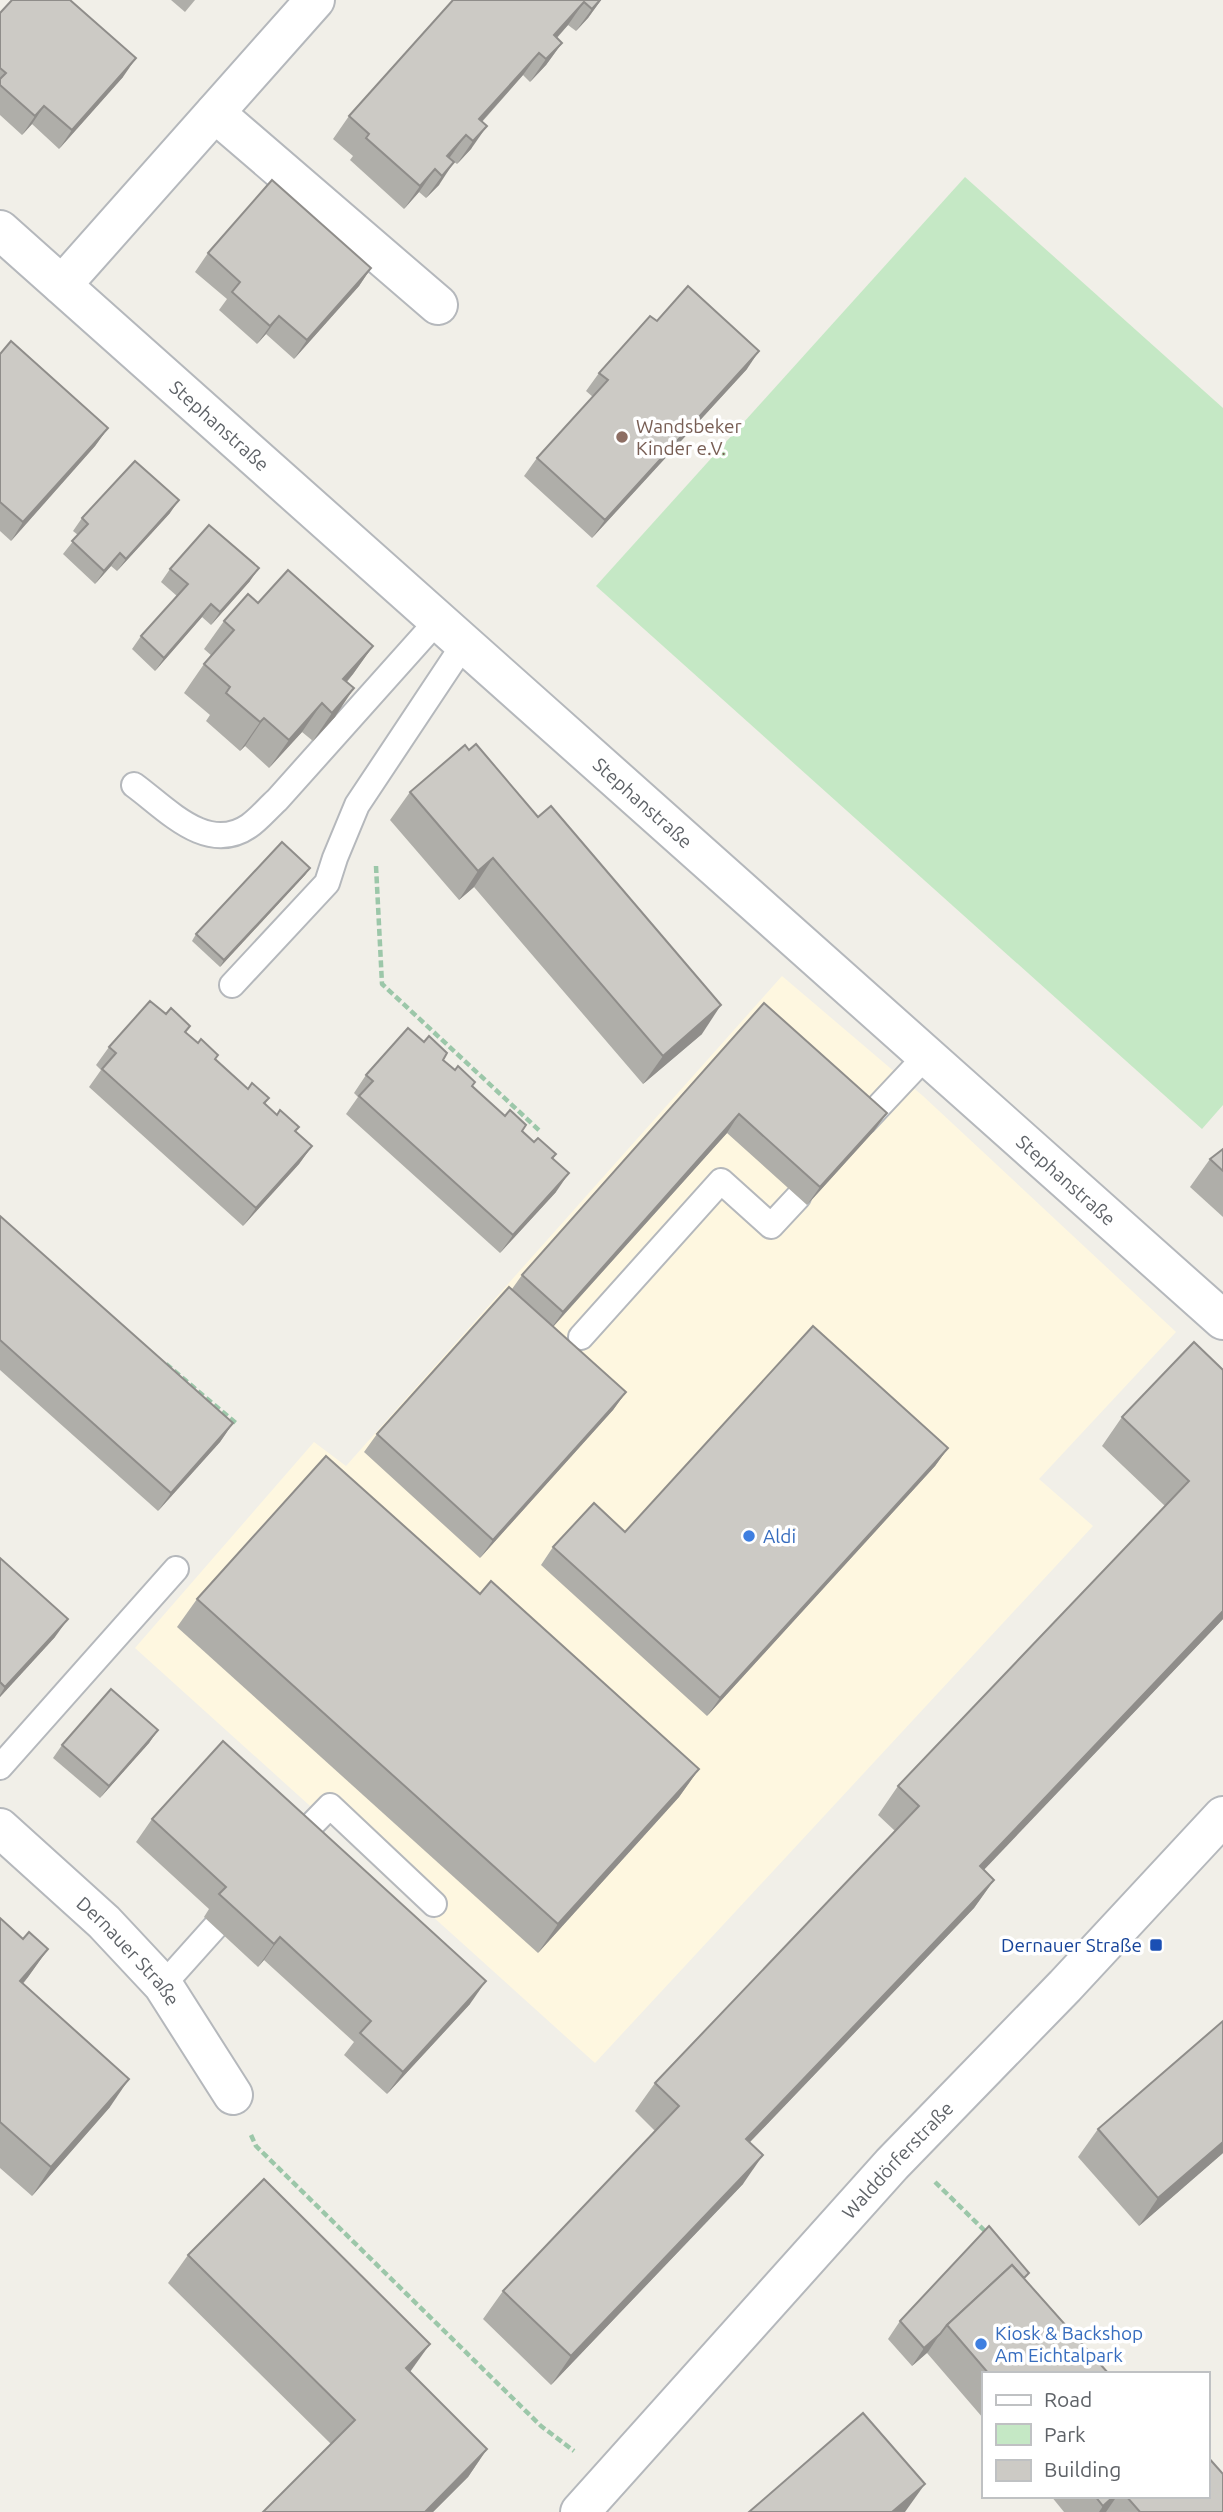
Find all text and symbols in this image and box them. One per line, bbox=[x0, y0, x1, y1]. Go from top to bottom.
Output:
street label: Stephanstraße bbox=[165, 376, 274, 475]
place label: Wandsbeker Kinder e.V. bbox=[636, 415, 742, 459]
marker: Wandsbeker Kinder e.V. bbox=[614, 429, 630, 445]
street label: Stephanstraße bbox=[589, 753, 697, 853]
street label: Stephanstraße bbox=[1012, 1130, 1120, 1230]
place label: Aldi bbox=[763, 1525, 796, 1547]
marker: Aldi bbox=[741, 1528, 757, 1544]
street label: Dernauer Straße bbox=[72, 1892, 184, 2009]
place label: Dernauer Straße bbox=[1001, 1934, 1142, 1956]
marker: Dernauer Straße bbox=[1148, 1937, 1164, 1953]
street label: Walddörferstraße bbox=[837, 2097, 958, 2223]
place label: Kiosk & Backshop Am Eichtalpark bbox=[995, 2322, 1143, 2366]
marker: Kiosk & Backshop Am Eichtalpark bbox=[973, 2336, 989, 2352]
legend bbox=[982, 2372, 1209, 2498]
text: Road bbox=[1044, 2387, 1092, 2411]
text: Park bbox=[1044, 2422, 1086, 2446]
text: Building bbox=[1044, 2457, 1121, 2481]

